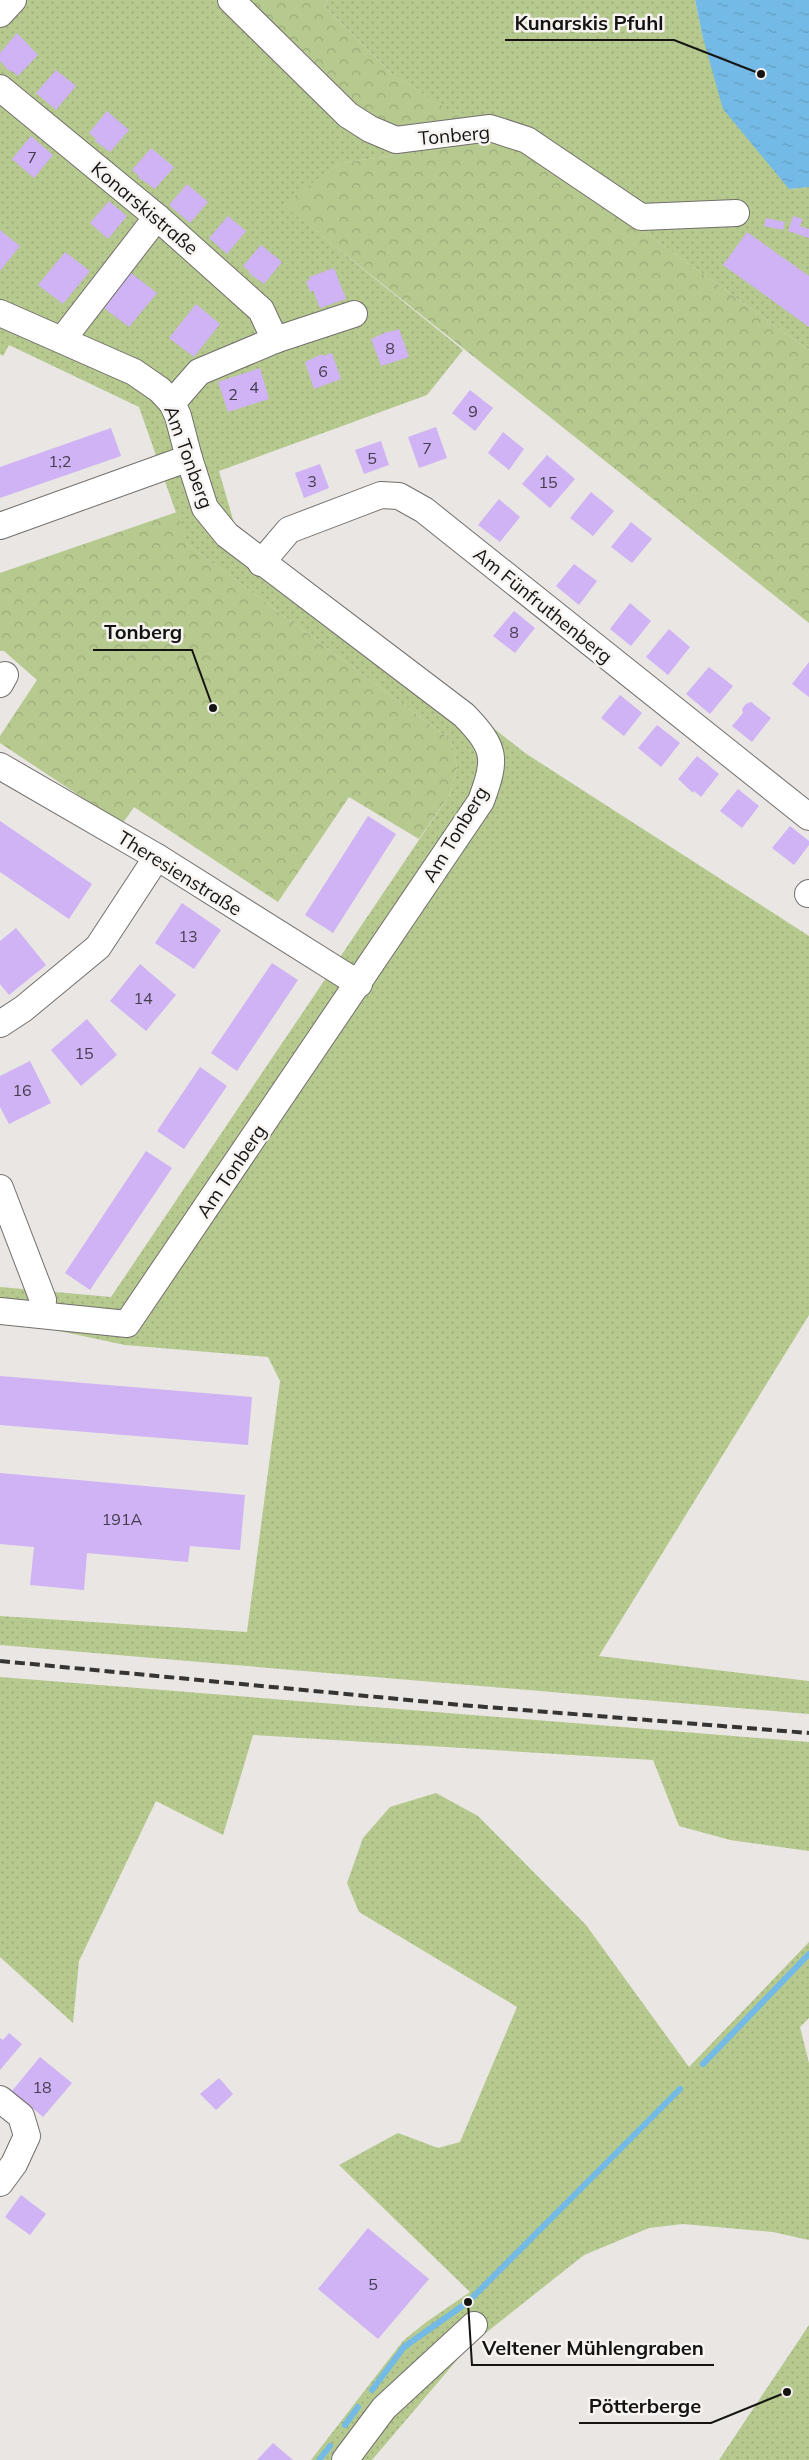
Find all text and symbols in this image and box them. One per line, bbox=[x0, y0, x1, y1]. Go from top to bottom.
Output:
callout: Kunarskis Pfuhl bbox=[505, 5, 674, 40]
text: Kunarskis Pfuhl bbox=[515, 10, 663, 35]
street label: Tonberg bbox=[417, 120, 491, 150]
house number: 7 bbox=[27, 147, 37, 167]
street label: Konarskistraße bbox=[87, 156, 203, 260]
house number: 8 bbox=[385, 338, 395, 358]
house number: 6 bbox=[318, 361, 328, 381]
house number: 4 bbox=[249, 377, 259, 397]
house number: 2 bbox=[228, 384, 238, 404]
house number: 9 bbox=[468, 401, 478, 421]
street label: Am Tonberg bbox=[159, 402, 219, 512]
house number: 7 bbox=[422, 438, 432, 458]
house number: 5 bbox=[367, 448, 377, 468]
house number: 1;2 bbox=[49, 451, 71, 471]
house number: 3 bbox=[307, 471, 317, 491]
house number: 15 bbox=[538, 472, 558, 492]
street label: Am Fünfruthenberg bbox=[469, 542, 617, 668]
callout: Tonberg bbox=[93, 615, 192, 650]
text: Tonberg bbox=[104, 619, 182, 644]
house number: 8 bbox=[509, 622, 519, 642]
street label: Am Tonberg bbox=[417, 782, 493, 886]
street label: Theresienstraße bbox=[113, 825, 247, 921]
house number: 13 bbox=[178, 926, 198, 946]
house number: 14 bbox=[133, 988, 153, 1008]
house number: 15 bbox=[74, 1043, 94, 1063]
house number: 16 bbox=[12, 1080, 32, 1100]
street label: Am Tonberg bbox=[191, 1120, 271, 1222]
house number: 191A bbox=[102, 1509, 143, 1529]
house number: 18 bbox=[32, 2077, 52, 2097]
house number: 5 bbox=[368, 2274, 378, 2294]
callout: Veltener Mühlengraben bbox=[472, 2330, 714, 2365]
text: Veltener Mühlengraben bbox=[481, 2335, 704, 2360]
callout: Pötterberge bbox=[579, 2388, 711, 2423]
text: Pötterberge bbox=[589, 2393, 701, 2418]

